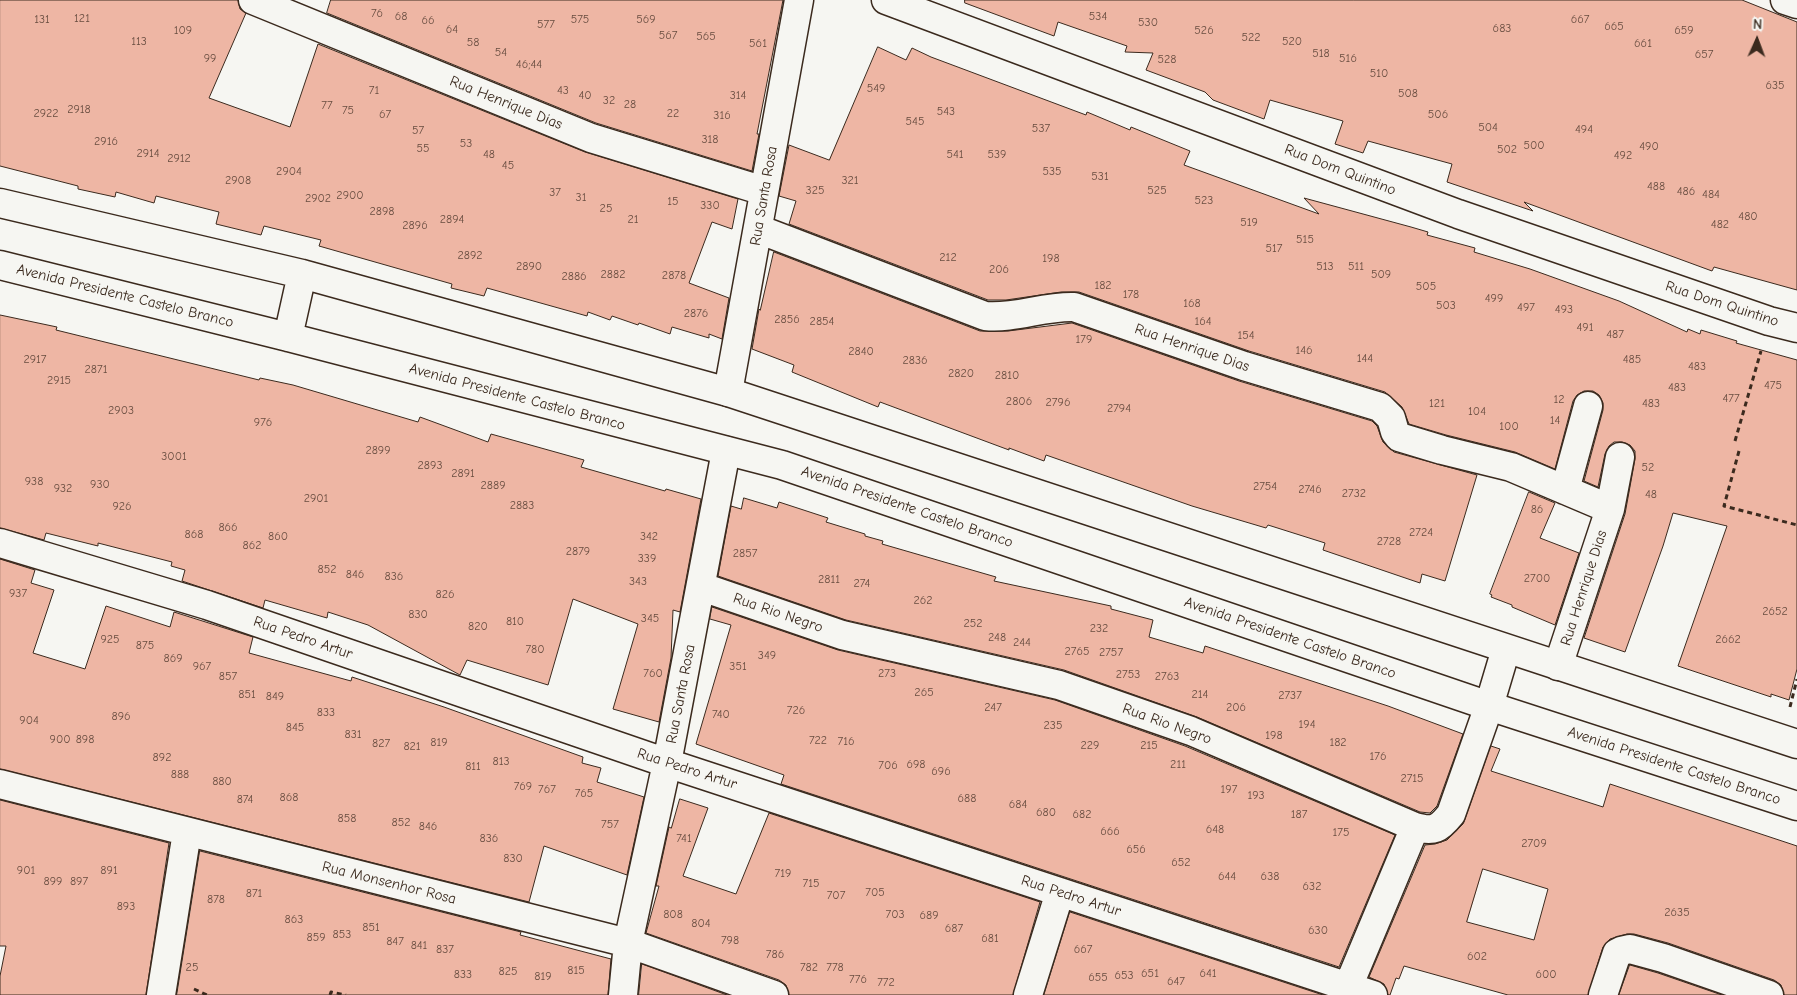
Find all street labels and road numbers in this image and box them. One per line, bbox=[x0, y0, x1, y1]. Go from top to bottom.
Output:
street label: Rua Henrique Dias bbox=[447, 72, 565, 134]
street label: Rua Dom Quintino bbox=[1282, 140, 1398, 200]
street label: Rua Santa Rosa bbox=[746, 145, 782, 247]
street label: Avenida Presidente Castelo Branco bbox=[15, 260, 235, 332]
street label: Rua Dom Quintino bbox=[1663, 277, 1781, 331]
street label: Rua Henrique Dias bbox=[1132, 320, 1252, 376]
street label: Avenida Presidente Castelo Branco bbox=[407, 359, 627, 435]
street label: Avenida Presidente Castelo Branco bbox=[799, 462, 1015, 552]
street label: Rua Henrique Dias bbox=[1557, 528, 1611, 648]
street label: Rua Rio Negro bbox=[731, 589, 825, 637]
street label: Avenida Presidente Castelo Branco bbox=[1182, 593, 1398, 683]
street label: Rua Pedro Artur bbox=[251, 613, 355, 663]
street label: Rua Santa Rosa bbox=[663, 643, 699, 745]
street label: Rua Rio Negro bbox=[1120, 700, 1214, 748]
street label: Avenida Presidente Castelo Branco bbox=[1565, 723, 1783, 809]
street label: Rua Pedro Artur bbox=[635, 744, 739, 794]
street label: Rua Monsenhor Rosa bbox=[320, 858, 458, 908]
street label: Rua Pedro Artur bbox=[1019, 871, 1123, 921]

